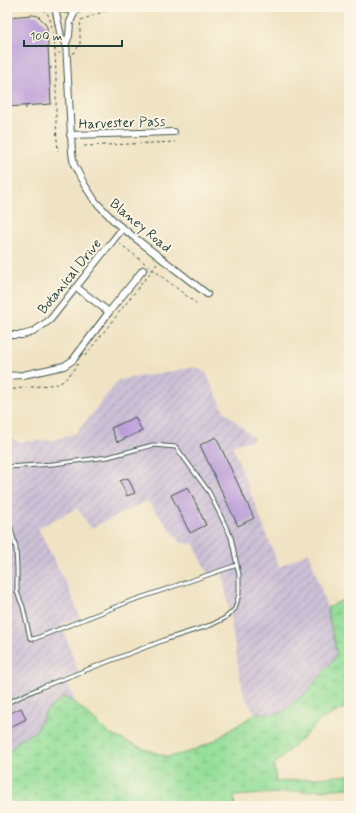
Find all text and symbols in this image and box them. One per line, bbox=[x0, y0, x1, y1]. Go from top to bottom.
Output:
scale bar bbox=[24, 22, 122, 48]
text: 100 m bbox=[30, 29, 62, 45]
street label: Harvester Pass bbox=[78, 112, 166, 134]
street label: Blaney Road bbox=[106, 195, 175, 257]
street label: Botanical Drive bbox=[34, 235, 106, 318]

